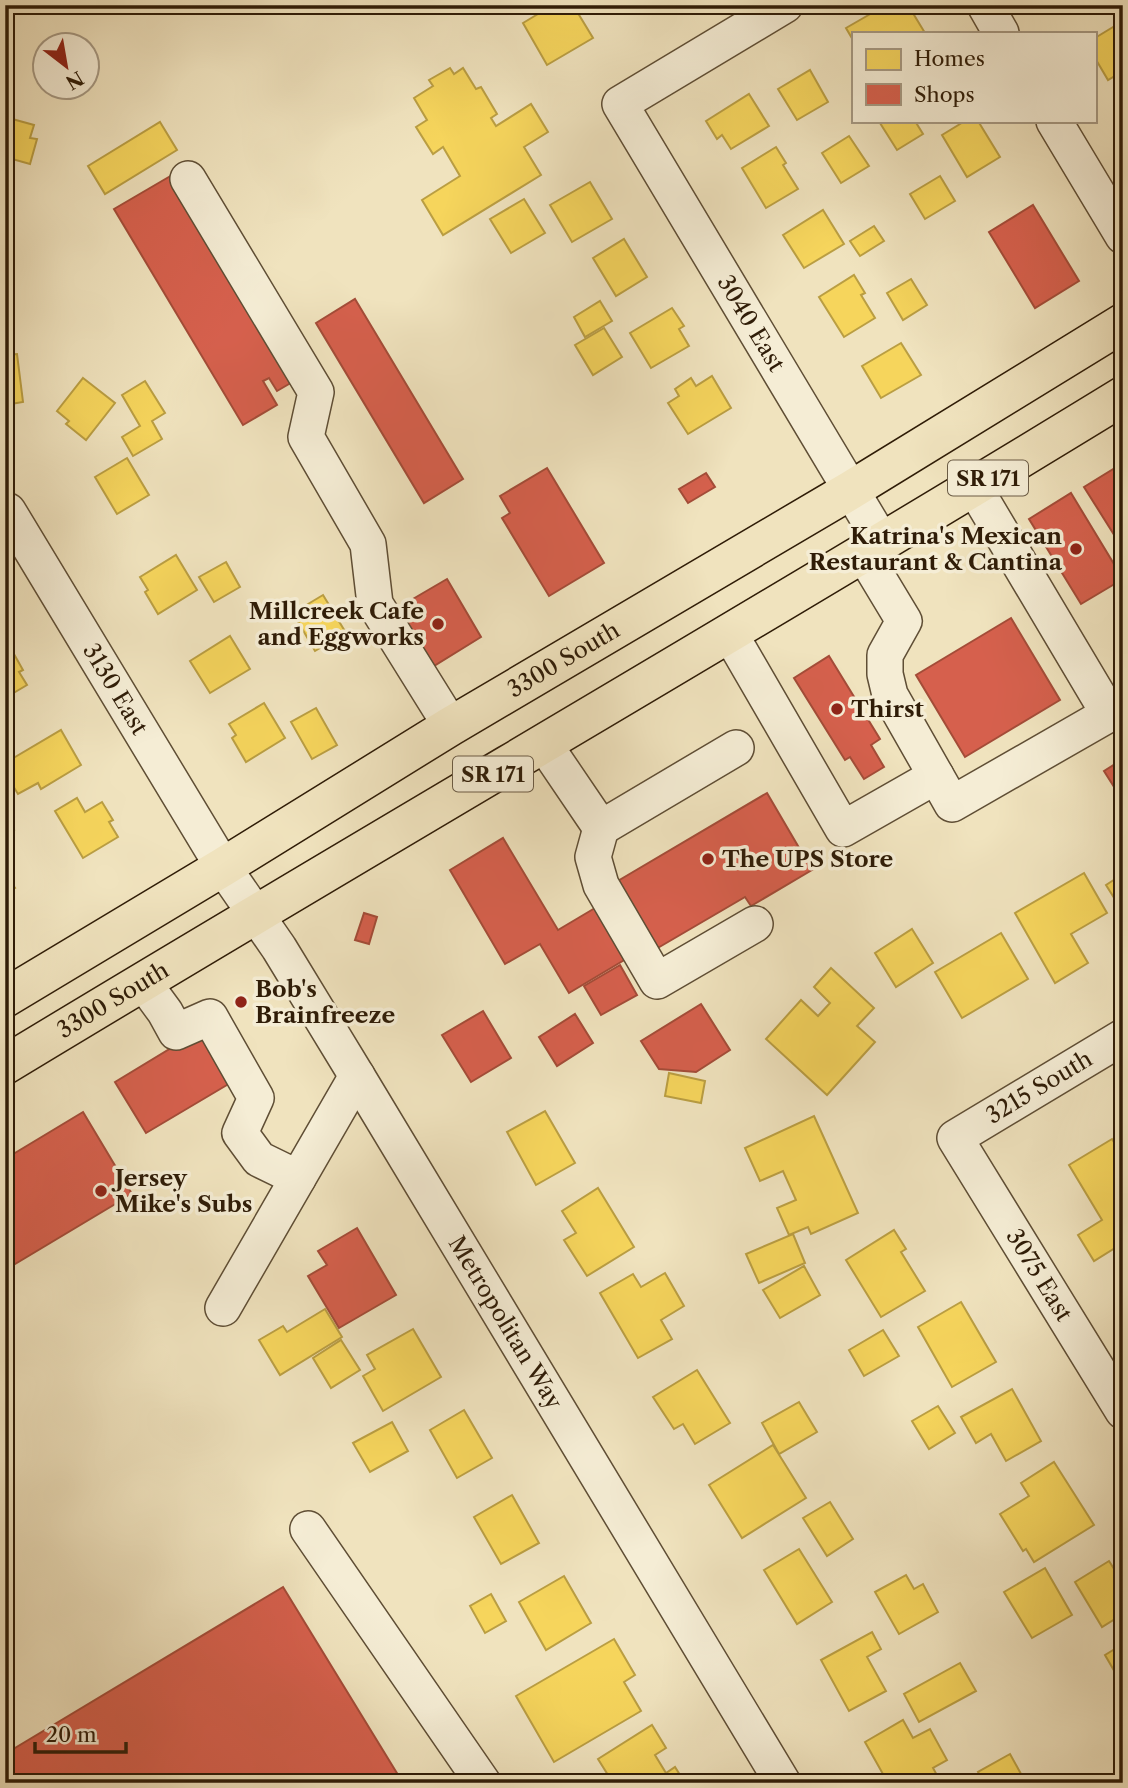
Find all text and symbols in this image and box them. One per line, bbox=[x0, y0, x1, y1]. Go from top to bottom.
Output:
north arrow bbox=[32, 32, 102, 102]
legend bbox=[852, 32, 1096, 122]
text: Homes bbox=[914, 46, 985, 71]
text: N bbox=[61, 66, 87, 94]
text: Shops bbox=[914, 82, 975, 107]
street label: 3040 East bbox=[712, 270, 791, 377]
road number: SR 171 bbox=[948, 461, 1028, 496]
place label: Katrina's Mexican Restaurant & Cantina bbox=[809, 522, 1063, 576]
marker: Katrina's Mexican Restaurant & Cantina bbox=[1068, 541, 1084, 557]
place label: Millcreek Cafe and Eggworks bbox=[249, 597, 424, 651]
marker: Millcreek Cafe and Eggworks bbox=[430, 616, 446, 632]
street label: 3300 South bbox=[502, 616, 625, 704]
street label: 3130 East bbox=[77, 638, 154, 740]
place label: Thirst bbox=[851, 695, 924, 723]
marker: Thirst bbox=[829, 701, 845, 717]
road number: SR 171 bbox=[453, 756, 533, 792]
place label: The UPS Store bbox=[722, 845, 894, 873]
marker: The UPS Store bbox=[700, 851, 716, 867]
street label: 3300 South bbox=[52, 956, 174, 1044]
place label: Bob's Brainfreeze bbox=[255, 975, 395, 1029]
marker: Bob's Brainfreeze bbox=[233, 994, 249, 1010]
street label: 3215 South bbox=[981, 1044, 1097, 1130]
place label: Jersey Mike's Subs bbox=[111, 1164, 252, 1218]
marker: Jersey Mike's Subs bbox=[93, 1183, 109, 1199]
street label: 3075 East bbox=[1000, 1224, 1078, 1326]
street label: Metropolitan Way bbox=[443, 1231, 568, 1414]
scale bar bbox=[35, 1711, 126, 1755]
text: 20 m bbox=[46, 1722, 97, 1747]

